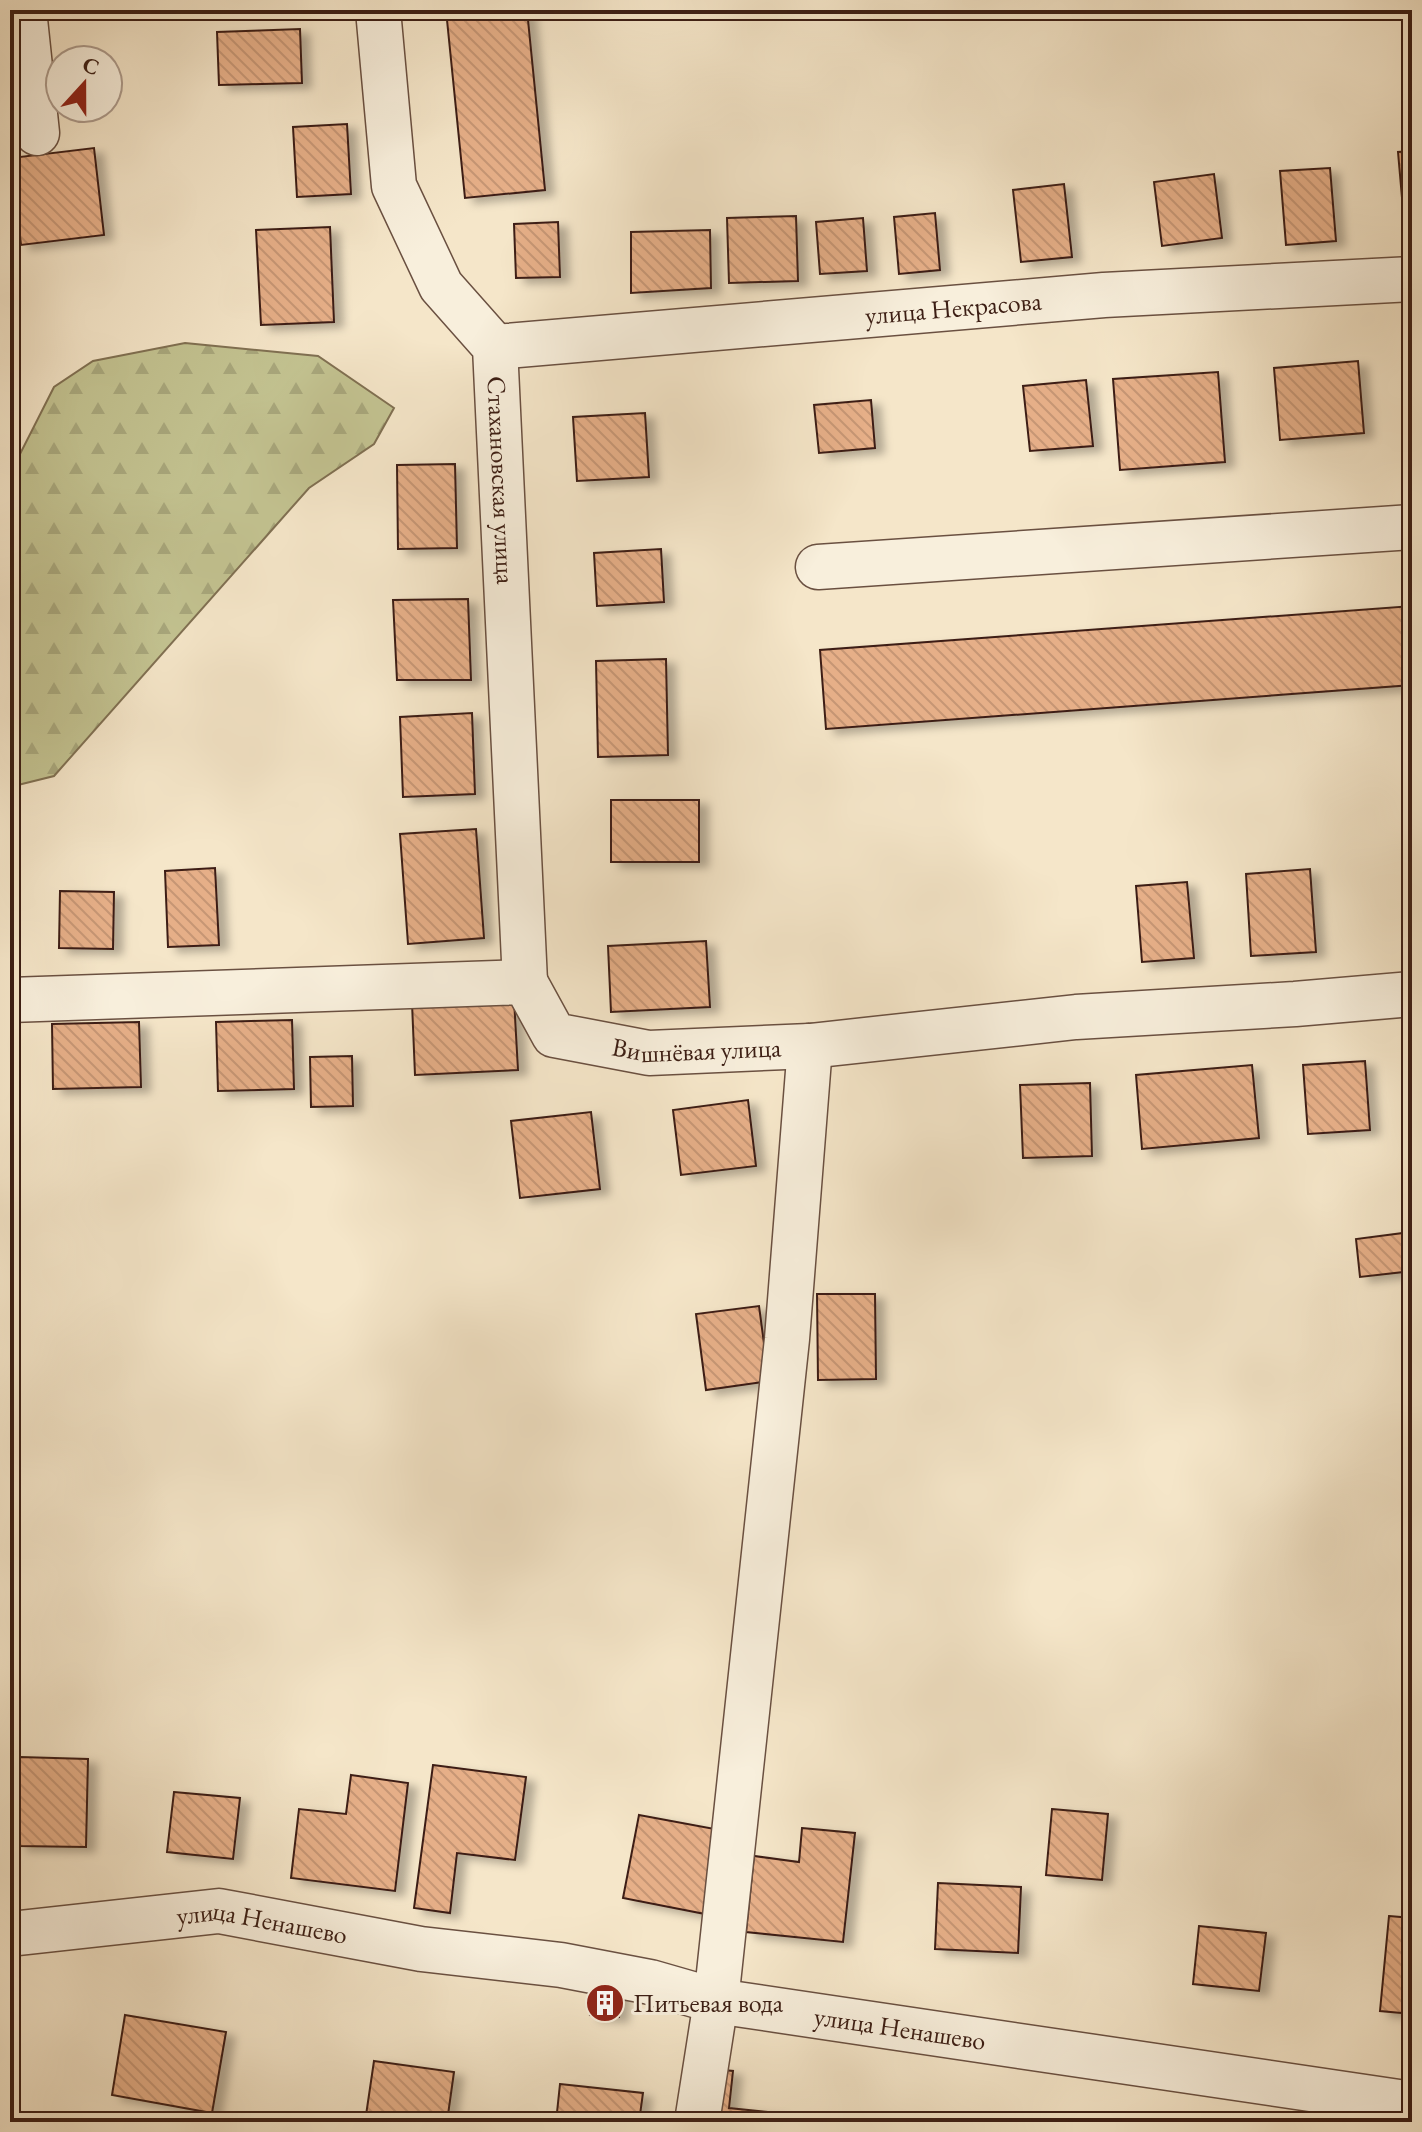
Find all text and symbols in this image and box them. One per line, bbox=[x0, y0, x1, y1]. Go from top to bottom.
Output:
north arrow bbox=[44, 44, 124, 124]
text: С bbox=[79, 49, 103, 82]
street label: улица Некрасова bbox=[864, 283, 1044, 332]
street label: Стахановская улица bbox=[479, 375, 523, 586]
street label: Вишнёвая улица bbox=[609, 1029, 783, 1070]
street label: улица Ненашево bbox=[175, 1893, 350, 1952]
building icon: Питьевая вода bbox=[584, 1982, 626, 2024]
place label: Питьевая вода bbox=[633, 1986, 784, 2020]
street label: улица Ненашево bbox=[812, 1999, 988, 2058]

